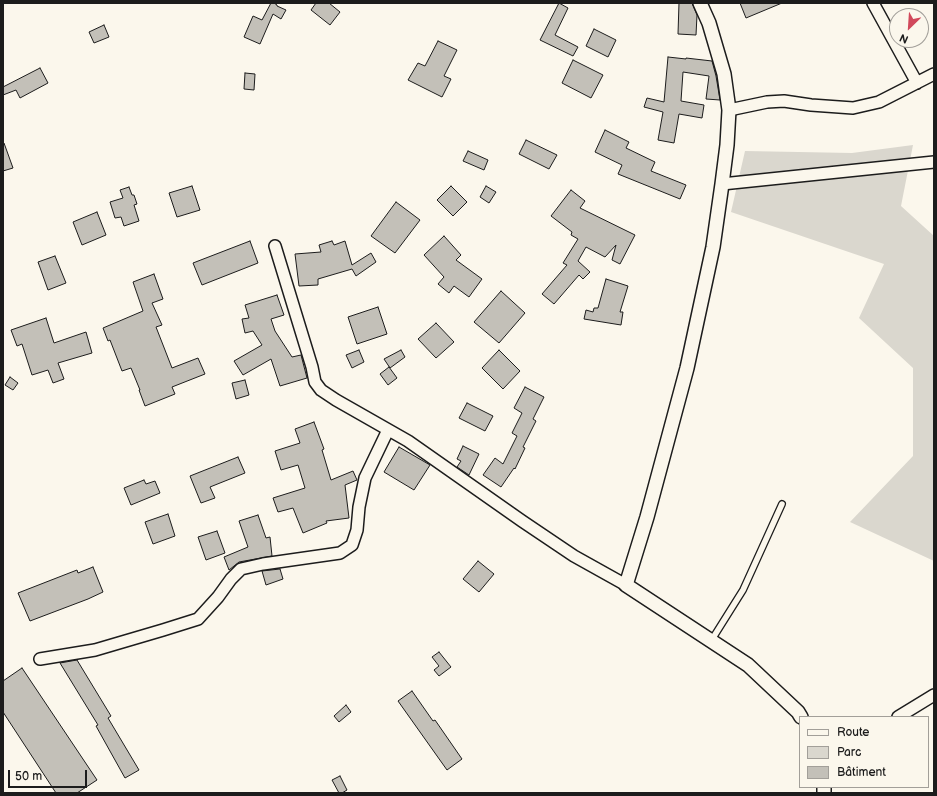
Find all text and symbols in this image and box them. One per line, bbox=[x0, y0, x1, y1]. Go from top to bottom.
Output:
north arrow bbox=[889, 8, 929, 48]
text: N bbox=[898, 31, 911, 46]
legend bbox=[799, 716, 929, 788]
text: Route bbox=[837, 725, 869, 740]
text: Parc bbox=[837, 745, 861, 760]
scale bar bbox=[10, 762, 89, 788]
text: Bâtiment bbox=[837, 765, 886, 780]
text: 50 m bbox=[15, 769, 42, 784]

